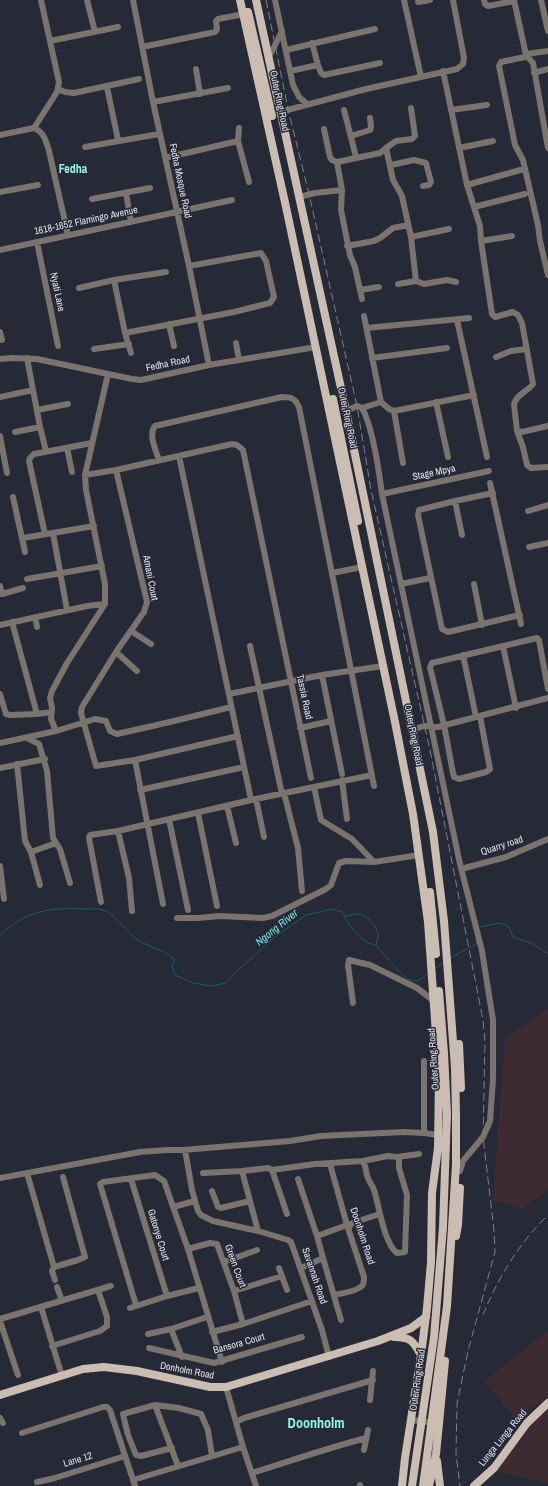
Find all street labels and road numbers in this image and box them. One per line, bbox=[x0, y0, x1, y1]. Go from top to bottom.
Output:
street label: Outer Ring Road bbox=[267, 69, 291, 133]
street label: Fedha Mosque Road bbox=[166, 142, 194, 220]
street label: 1618-1652 Flamingo Avenue bbox=[33, 204, 139, 238]
street label: Nyati Lane bbox=[47, 271, 67, 313]
street label: Fedha Road bbox=[145, 353, 191, 375]
street label: Outer Ring Road bbox=[335, 386, 359, 450]
street label: Stage Mpya bbox=[411, 463, 457, 483]
street label: Amani Court bbox=[140, 554, 160, 602]
street label: Tassia Road bbox=[293, 673, 315, 721]
street label: Outer Ring Road bbox=[401, 703, 425, 767]
street label: Quarry road bbox=[479, 834, 525, 858]
street label: Outer Ring Road bbox=[426, 1028, 442, 1090]
street label: Doonholm Road bbox=[347, 1206, 377, 1266]
street label: Gatonye Court bbox=[144, 1208, 172, 1262]
street label: Green Court bbox=[222, 1243, 248, 1289]
street label: Savannah Road bbox=[299, 1246, 329, 1306]
street label: Bansora Court bbox=[212, 1331, 266, 1357]
street label: Outer Ring Road bbox=[408, 1348, 428, 1412]
street label: Donholm Road bbox=[159, 1360, 215, 1382]
street label: Lunga Lunga Road bbox=[476, 1407, 530, 1469]
street label: Lane 12 bbox=[62, 1450, 94, 1470]

